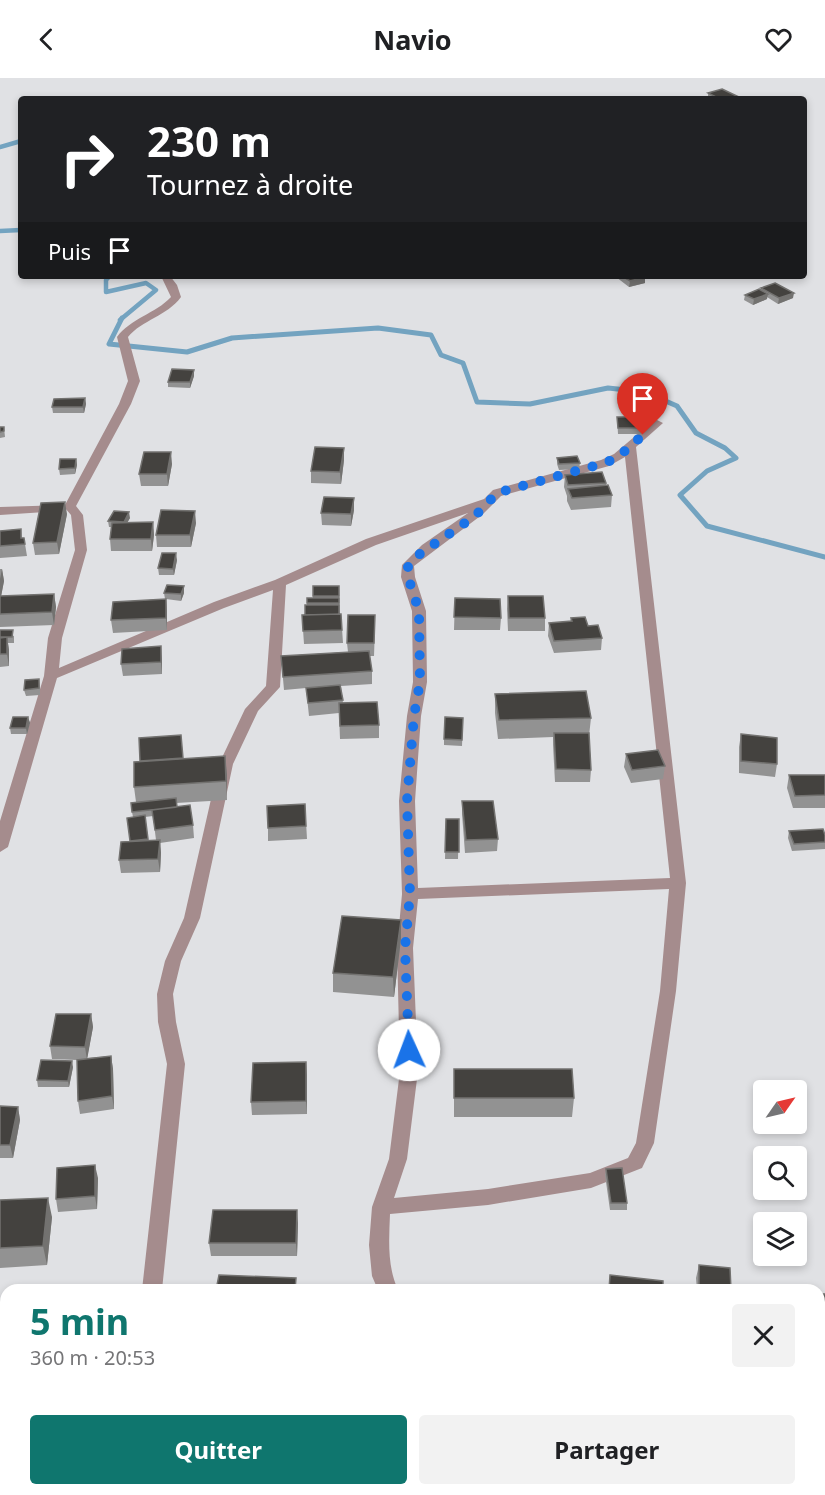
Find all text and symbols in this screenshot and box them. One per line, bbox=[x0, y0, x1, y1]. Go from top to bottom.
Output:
text: Navio bbox=[373, 21, 452, 58]
icon: back bbox=[30, 23, 63, 56]
icon: heart bbox=[762, 23, 795, 56]
text: 230 m bbox=[147, 112, 271, 169]
icon: right bbox=[48, 120, 126, 198]
text: Tournez à droite bbox=[147, 166, 353, 203]
icon: arrive bbox=[103, 234, 136, 267]
text: Puis bbox=[48, 236, 91, 266]
pin bbox=[617, 373, 668, 435]
icon: arrive bbox=[626, 382, 659, 415]
position arrow bbox=[377, 1018, 441, 1082]
north arrow bbox=[753, 1080, 807, 1134]
map controls bbox=[753, 1080, 807, 1266]
button: search bbox=[753, 1146, 807, 1200]
button: layers bbox=[753, 1212, 807, 1266]
text: 5 min bbox=[30, 1297, 129, 1346]
button: close bbox=[732, 1304, 795, 1367]
text: 360 m · 20:53 bbox=[30, 1344, 155, 1371]
button: Quitter bbox=[30, 1415, 407, 1484]
button: Partager bbox=[419, 1415, 795, 1484]

